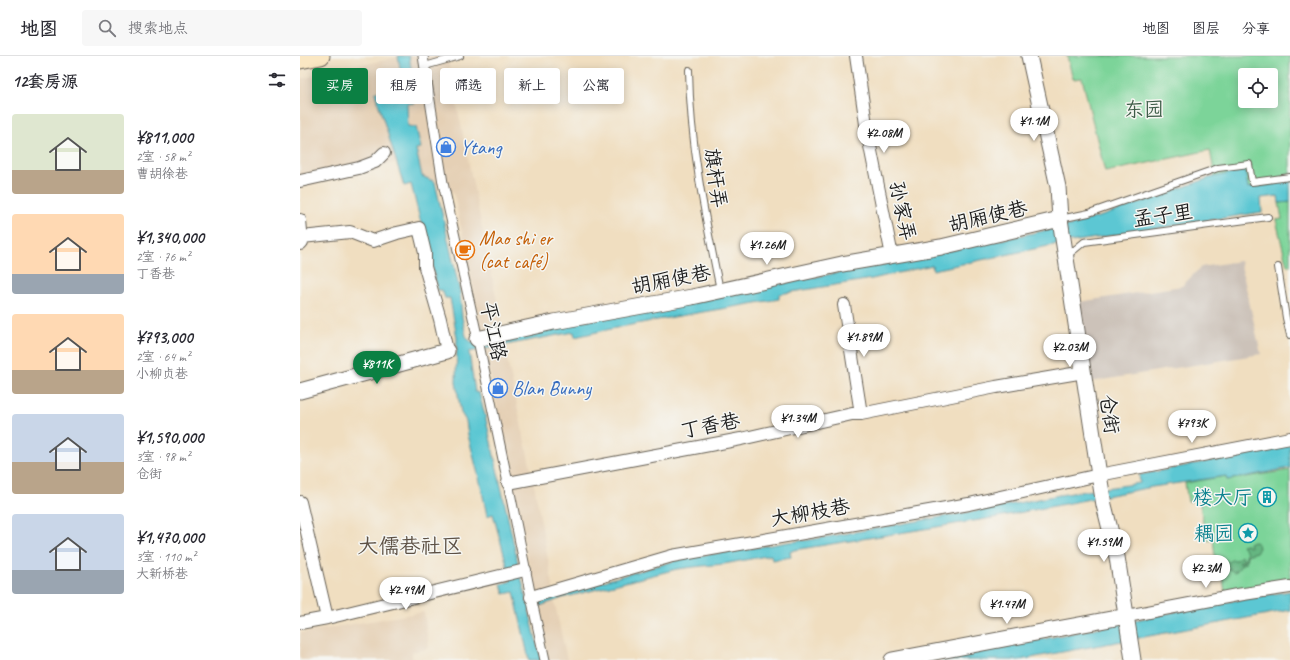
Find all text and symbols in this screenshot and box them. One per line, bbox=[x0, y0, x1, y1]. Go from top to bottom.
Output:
search box bbox=[82, 10, 362, 46]
text: 地图 bbox=[20, 17, 58, 41]
icon: search bbox=[96, 17, 118, 39]
text: 搜索地点 bbox=[128, 19, 188, 38]
text: 地图 bbox=[1142, 20, 1170, 37]
text: 图层 bbox=[1192, 20, 1220, 37]
text: 分享 bbox=[1242, 20, 1270, 37]
chip: 买房 bbox=[312, 68, 368, 104]
chip: 租房 bbox=[376, 68, 432, 104]
chip: 筛选 bbox=[440, 68, 496, 104]
chip: 新上 bbox=[504, 68, 560, 104]
chip: 公寓 bbox=[568, 68, 624, 104]
map controls bbox=[1238, 68, 1278, 108]
button: locate bbox=[1238, 68, 1278, 108]
icon: filters bbox=[266, 69, 288, 91]
text: 12套房源 bbox=[12, 71, 78, 92]
park label: 东园 bbox=[1124, 97, 1164, 122]
pin: ¥1.1M bbox=[1006, 108, 1062, 142]
text: ¥1.1M bbox=[1019, 113, 1049, 129]
pin: ¥2.08M bbox=[851, 120, 917, 154]
text: ¥2.08M bbox=[866, 125, 902, 141]
text: ¥811,000 bbox=[136, 127, 193, 148]
icon: home bbox=[44, 130, 92, 178]
place label: Ytang bbox=[460, 135, 503, 160]
shop icon: Ytang bbox=[435, 136, 457, 158]
street label: 旗杆弄 bbox=[699, 147, 732, 210]
text: 2室 · 58 m² bbox=[136, 149, 190, 165]
text: 曹胡徐巷 bbox=[136, 166, 188, 182]
street label: 孙家弄 bbox=[884, 179, 921, 243]
street label: 胡厢使巷 bbox=[946, 195, 1031, 238]
street label: 孟子里 bbox=[1132, 199, 1195, 232]
place label: Mao shi er (cat café) bbox=[479, 226, 554, 274]
text: ¥1,340,000 bbox=[136, 227, 204, 248]
icon: home bbox=[44, 230, 92, 278]
pin: ¥1.26M bbox=[734, 232, 800, 266]
text: ¥1.26M bbox=[749, 237, 785, 253]
cafe icon: Mao shi er (cat café) bbox=[454, 239, 476, 261]
text: 2室 · 76 m² bbox=[136, 249, 190, 265]
street label: 胡厢使巷 bbox=[629, 259, 714, 299]
text: 丁香巷 bbox=[136, 266, 175, 282]
street label: 平江路 bbox=[475, 299, 512, 364]
pin: ¥1.89M bbox=[831, 324, 897, 358]
text: ¥793,000 bbox=[136, 327, 193, 348]
text: ¥1.89M bbox=[846, 329, 882, 345]
icon: home bbox=[44, 330, 92, 378]
pin: ¥2.03M bbox=[1037, 334, 1103, 368]
text: ¥2.03M bbox=[1052, 339, 1088, 355]
text: 2室 · 64 m² bbox=[136, 349, 190, 365]
pin: ¥811K bbox=[349, 351, 405, 385]
text: ¥811K bbox=[362, 356, 392, 372]
text: 小柳贞巷 bbox=[136, 366, 188, 382]
place label: Blan Bunny bbox=[512, 376, 592, 401]
shop icon: Blan Bunny bbox=[487, 377, 509, 399]
street label: 仓街 bbox=[1094, 393, 1125, 436]
pin: ¥1.34M bbox=[765, 405, 831, 439]
street label: 丁香巷 bbox=[678, 407, 743, 443]
text: ¥1.34M bbox=[780, 410, 816, 426]
pin: ¥793K bbox=[1164, 410, 1220, 444]
text: ¥793K bbox=[1177, 415, 1207, 431]
text: ¥1,590,000 bbox=[136, 427, 203, 448]
icon: home bbox=[44, 430, 92, 478]
text: 3室 · 98 m² bbox=[136, 449, 190, 465]
text: 仓街 bbox=[136, 466, 162, 482]
place label: 楼大厅 bbox=[1193, 485, 1253, 510]
building icon: 楼大厅 bbox=[1256, 486, 1278, 508]
street label: 大柳枝巷 bbox=[769, 493, 853, 532]
place label: 耦园 bbox=[1194, 521, 1234, 546]
place icon: 耦园 bbox=[1237, 522, 1259, 544]
text: ¥1,470,000 bbox=[136, 527, 204, 548]
pin: ¥1.59M bbox=[1071, 529, 1137, 563]
icon: home bbox=[44, 530, 92, 578]
district label: 大儒巷社区 bbox=[358, 533, 463, 559]
text: ¥1.59M bbox=[1086, 534, 1122, 550]
text: 3室 · 110 m² bbox=[136, 549, 196, 565]
pin: ¥2.3M bbox=[1178, 555, 1234, 589]
text: ¥2.3M bbox=[1191, 560, 1221, 576]
text: 大新桥巷 bbox=[136, 566, 188, 582]
pin: ¥2.49M bbox=[373, 577, 439, 611]
text: ¥2.49M bbox=[388, 582, 424, 598]
pin: ¥1.47M bbox=[974, 591, 1040, 625]
text: ¥1.47M bbox=[989, 596, 1025, 612]

